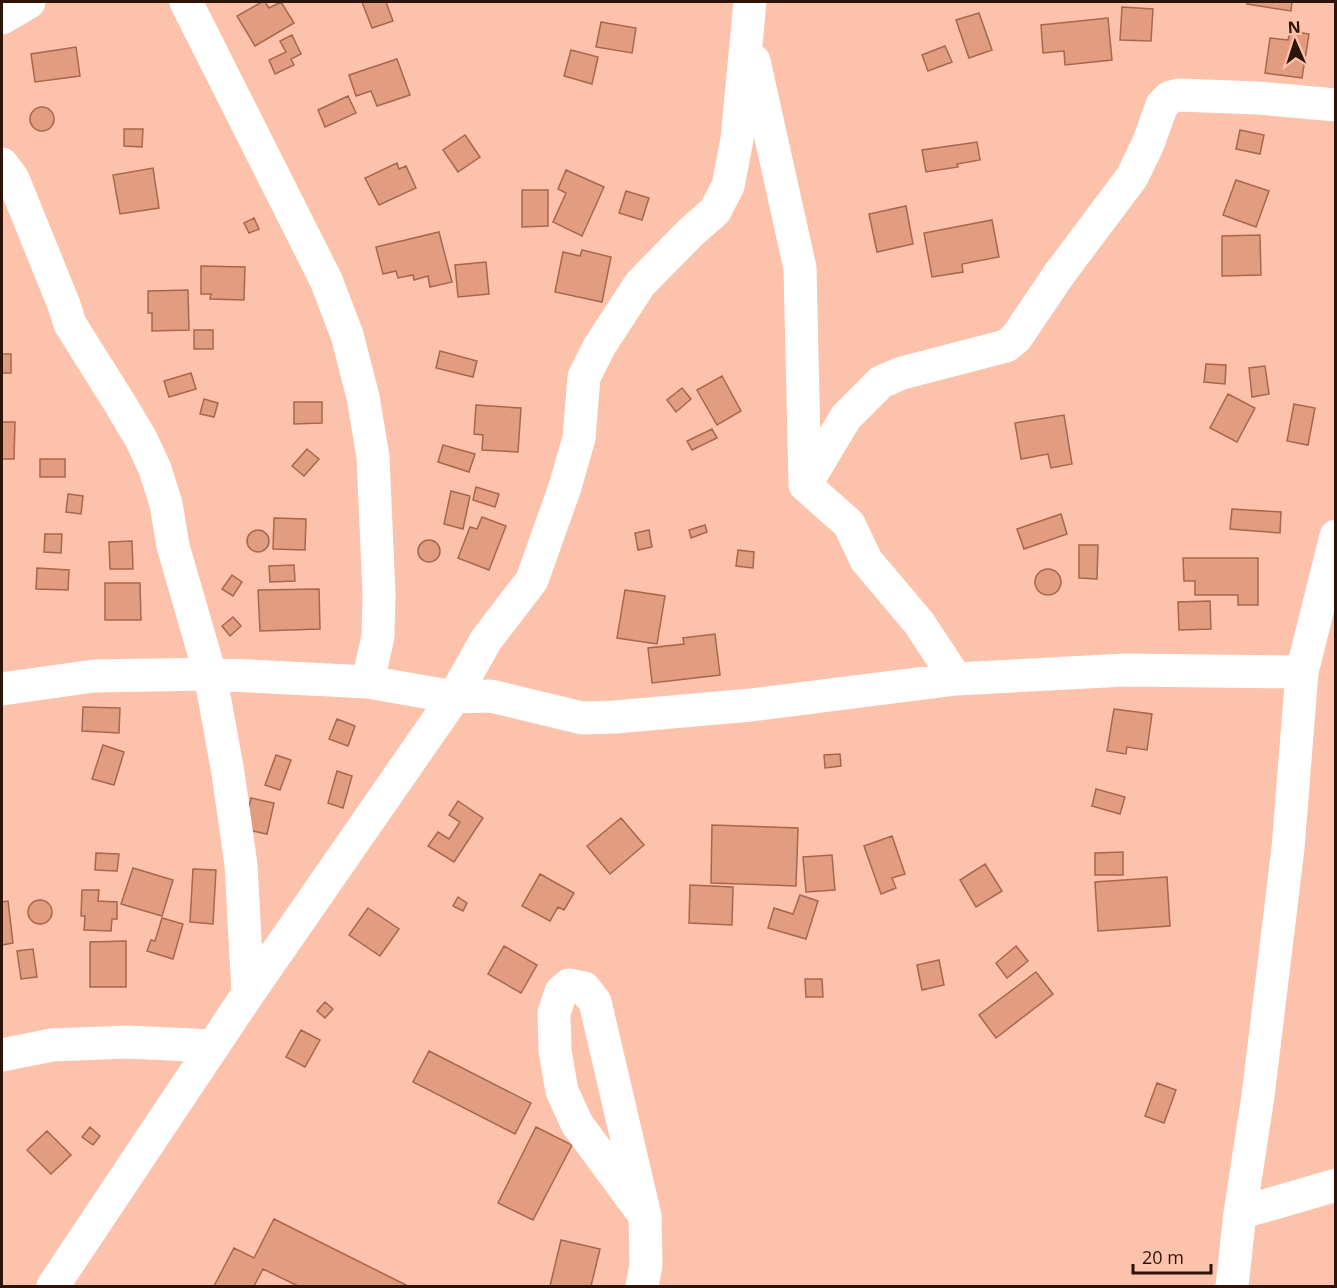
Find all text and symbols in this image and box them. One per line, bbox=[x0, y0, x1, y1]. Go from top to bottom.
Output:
north arrow bbox=[1265, 12, 1325, 72]
text: N bbox=[1287, 16, 1301, 38]
scale bar bbox=[1133, 1237, 1211, 1275]
text: 20 m bbox=[1142, 1245, 1184, 1269]

